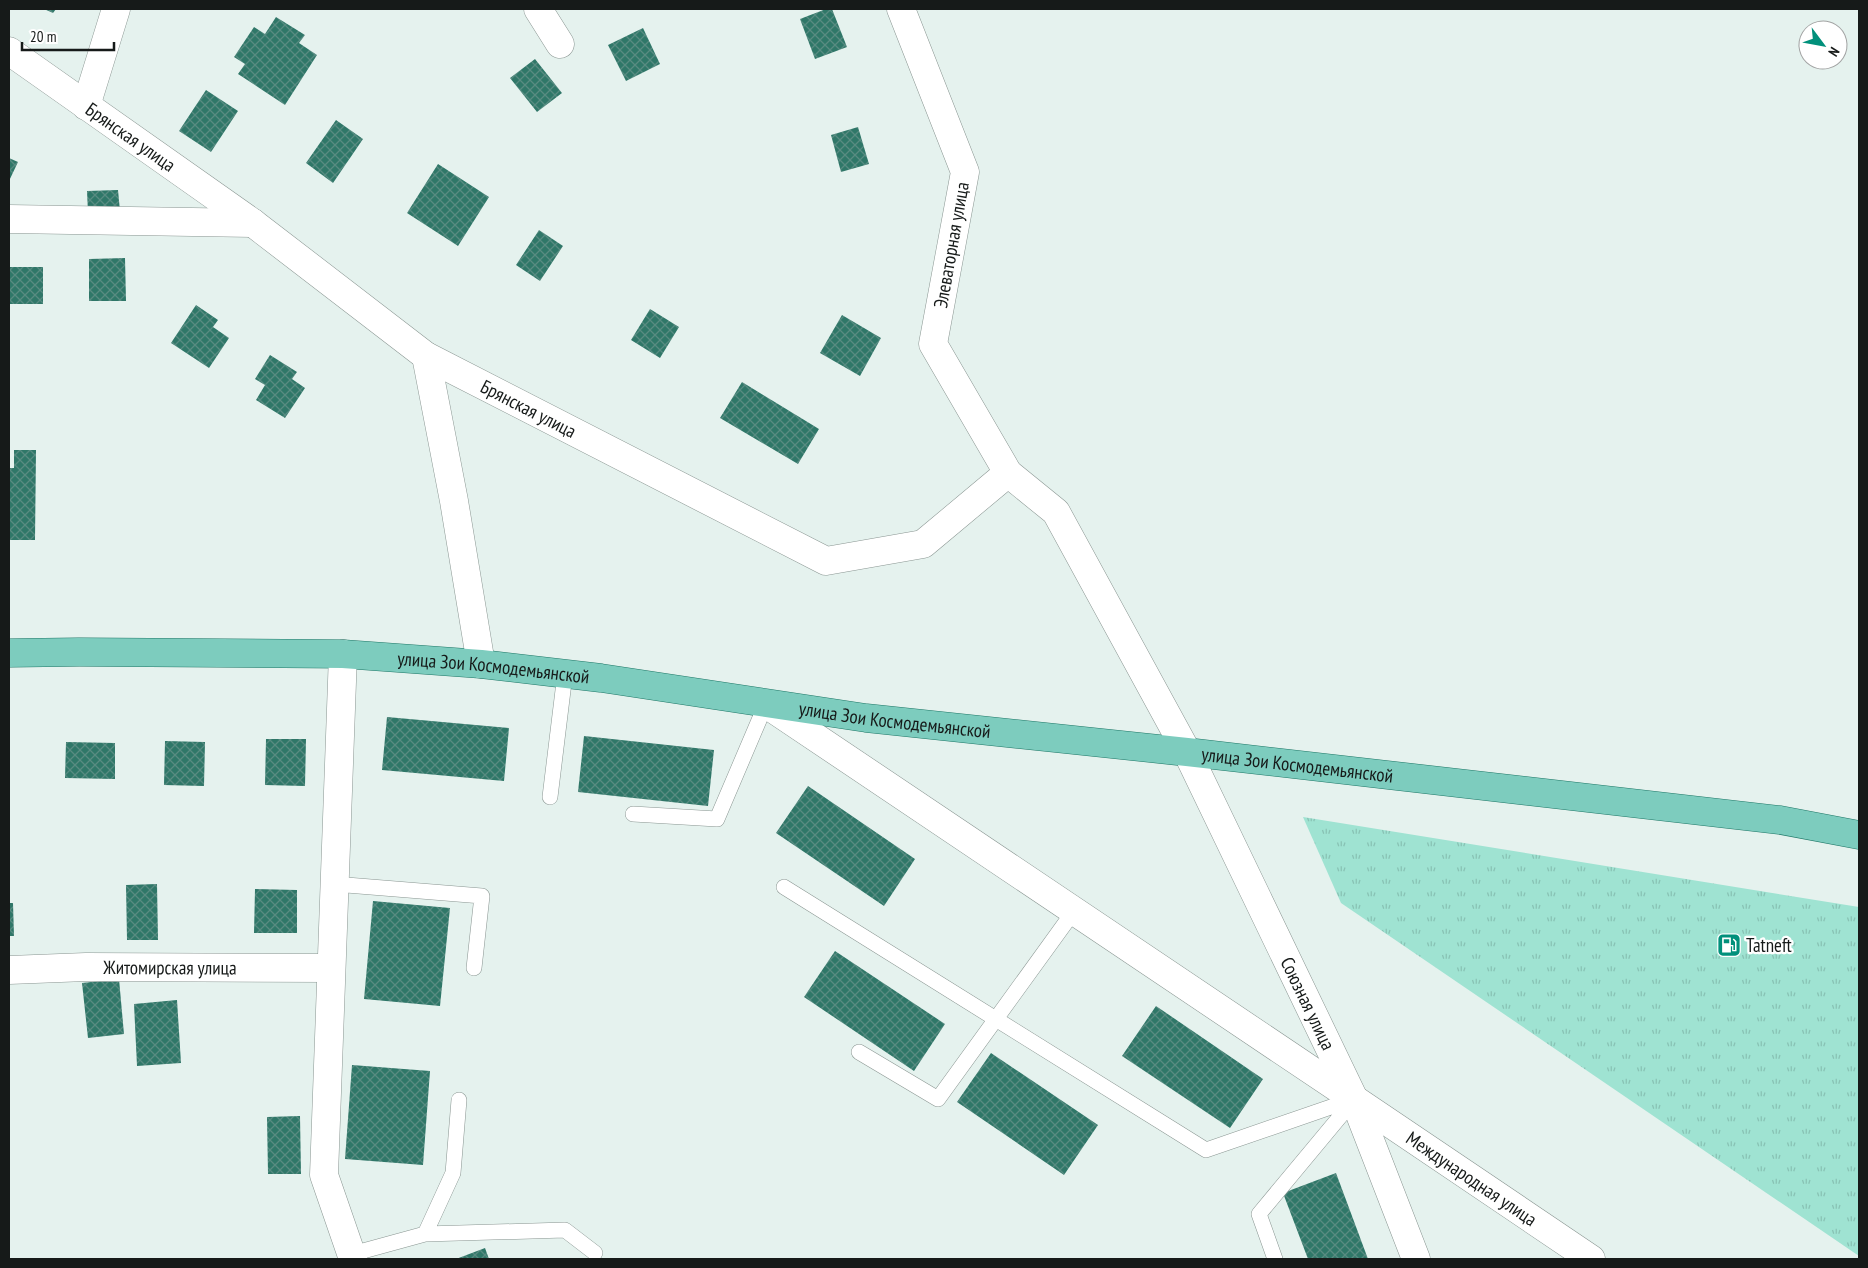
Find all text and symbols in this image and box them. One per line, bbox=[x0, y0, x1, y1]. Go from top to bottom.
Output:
scale bar bbox=[22, 20, 115, 52]
north arrow bbox=[1798, 20, 1848, 70]
text: 20 m bbox=[30, 27, 56, 46]
text: N bbox=[1824, 44, 1844, 60]
street label: Брянская улица bbox=[81, 97, 180, 177]
street label: Элеваторная улица bbox=[928, 180, 974, 310]
street label: Брянская улица bbox=[477, 374, 580, 443]
street label: улица Зои Космодемьянской bbox=[397, 646, 591, 689]
street label: улица Зои Космодемьянской bbox=[797, 696, 992, 743]
street label: улица Зои Космодемьянской bbox=[1200, 742, 1394, 788]
fuel station icon: Tatneft bbox=[1716, 932, 1742, 958]
place label: Tatneft bbox=[1746, 933, 1793, 957]
street label: Союзная улица bbox=[1275, 953, 1341, 1054]
street label: Житомирская улица bbox=[102, 955, 237, 980]
street label: Международная улица bbox=[1402, 1126, 1542, 1231]

